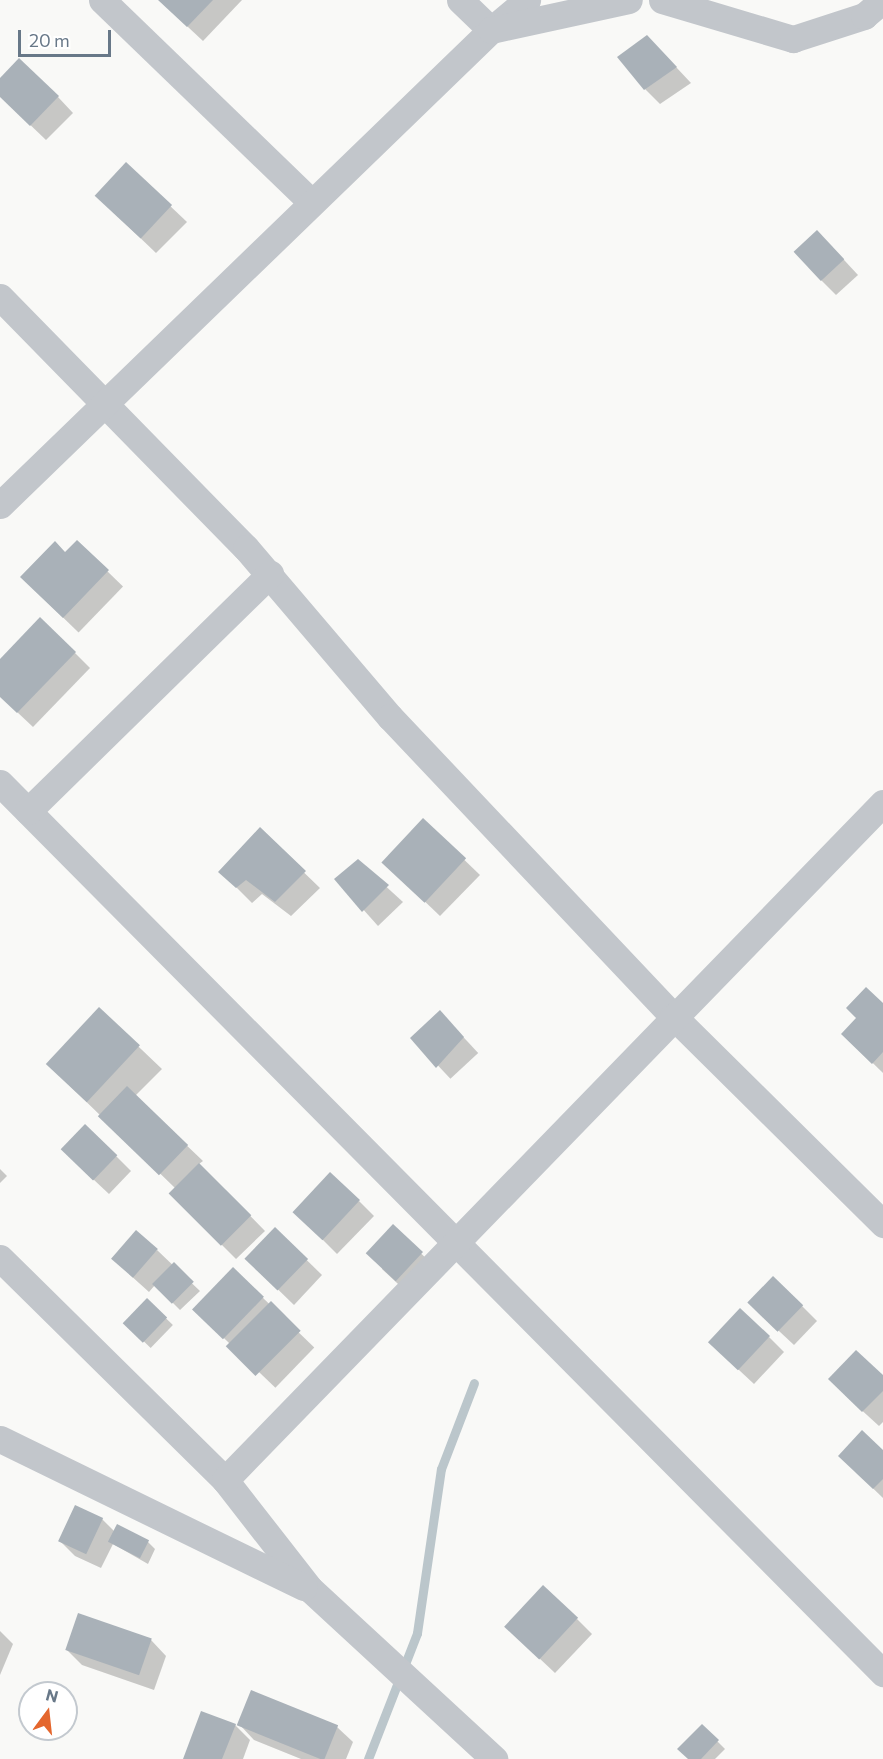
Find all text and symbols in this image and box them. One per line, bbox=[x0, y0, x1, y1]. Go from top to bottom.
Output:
scale bar bbox=[21, 18, 114, 56]
text: 20 m bbox=[29, 29, 70, 51]
north arrow bbox=[18, 1681, 78, 1741]
text: N bbox=[44, 1684, 61, 1706]

